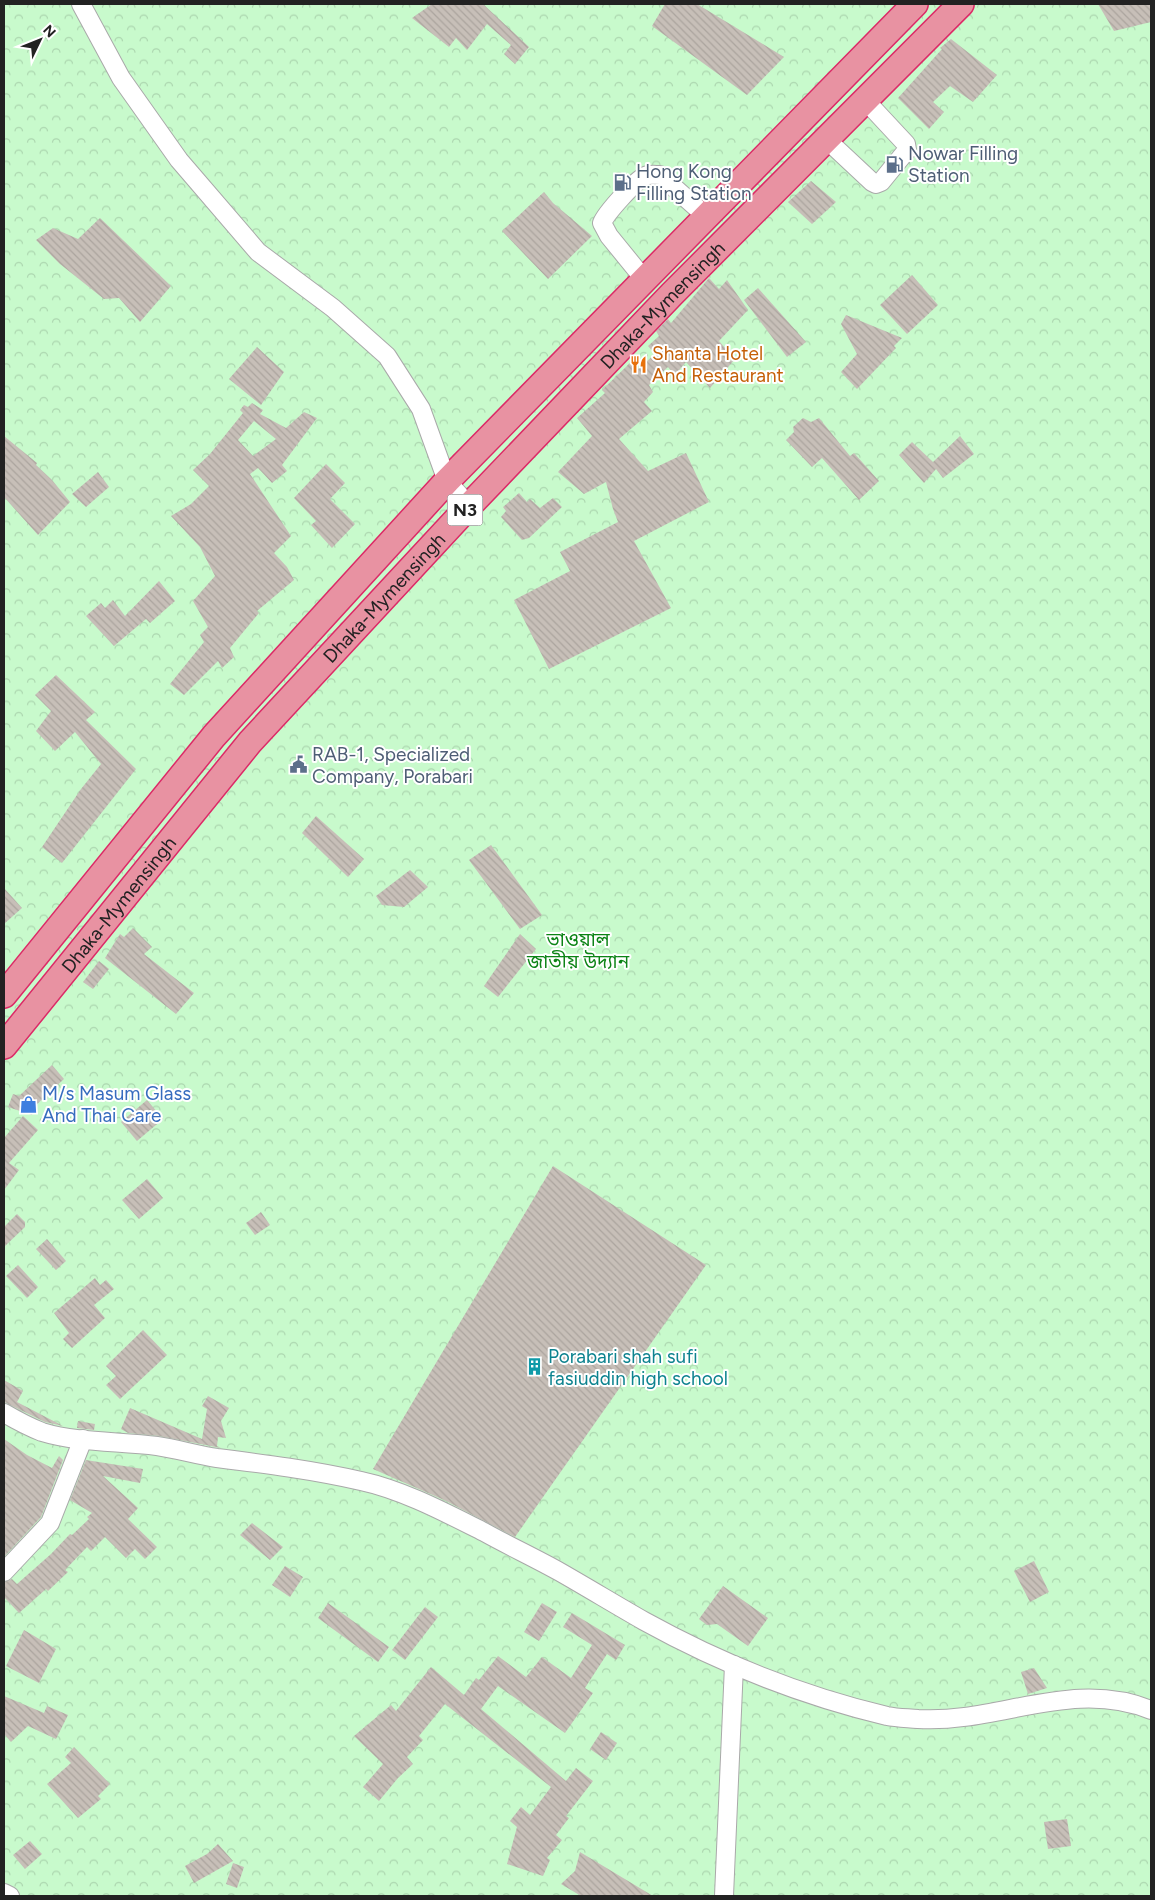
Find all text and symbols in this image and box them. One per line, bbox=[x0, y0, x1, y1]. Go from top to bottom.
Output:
north arrow bbox=[15, 15, 65, 65]
text: N bbox=[39, 22, 59, 41]
place label: Nowar Filling Station bbox=[908, 142, 1018, 187]
fuel station icon: Nowar Filling Station bbox=[884, 154, 904, 174]
place label: Hong Kong Filling Station bbox=[636, 160, 752, 205]
fuel station icon: Hong Kong Filling Station bbox=[612, 172, 632, 192]
street label: Dhaka-Mymensingh bbox=[595, 236, 730, 373]
place label: Shanta Hotel And Restaurant bbox=[652, 342, 784, 387]
restaurant icon: Shanta Hotel And Restaurant bbox=[628, 354, 648, 374]
road number: N3 bbox=[448, 494, 482, 526]
street label: Dhaka-Mymensingh bbox=[318, 528, 450, 667]
place label: RAB-1, Specialized Company, Porabari bbox=[312, 743, 473, 788]
public building icon: RAB-1, Specialized Company, Porabari bbox=[288, 755, 308, 775]
street label: Dhaka-Mymensingh bbox=[56, 832, 181, 977]
park label: ভাওয়াল জাতীয় উদ্যান bbox=[526, 928, 630, 973]
place label: M/s Masum Glass And Thai Care bbox=[42, 1082, 191, 1127]
shop icon: M/s Masum Glass And Thai Care bbox=[18, 1094, 38, 1114]
place label: Porabari shah sufi fasiuddin high school bbox=[548, 1345, 728, 1390]
building icon: Porabari shah sufi fasiuddin high school bbox=[524, 1357, 544, 1377]

